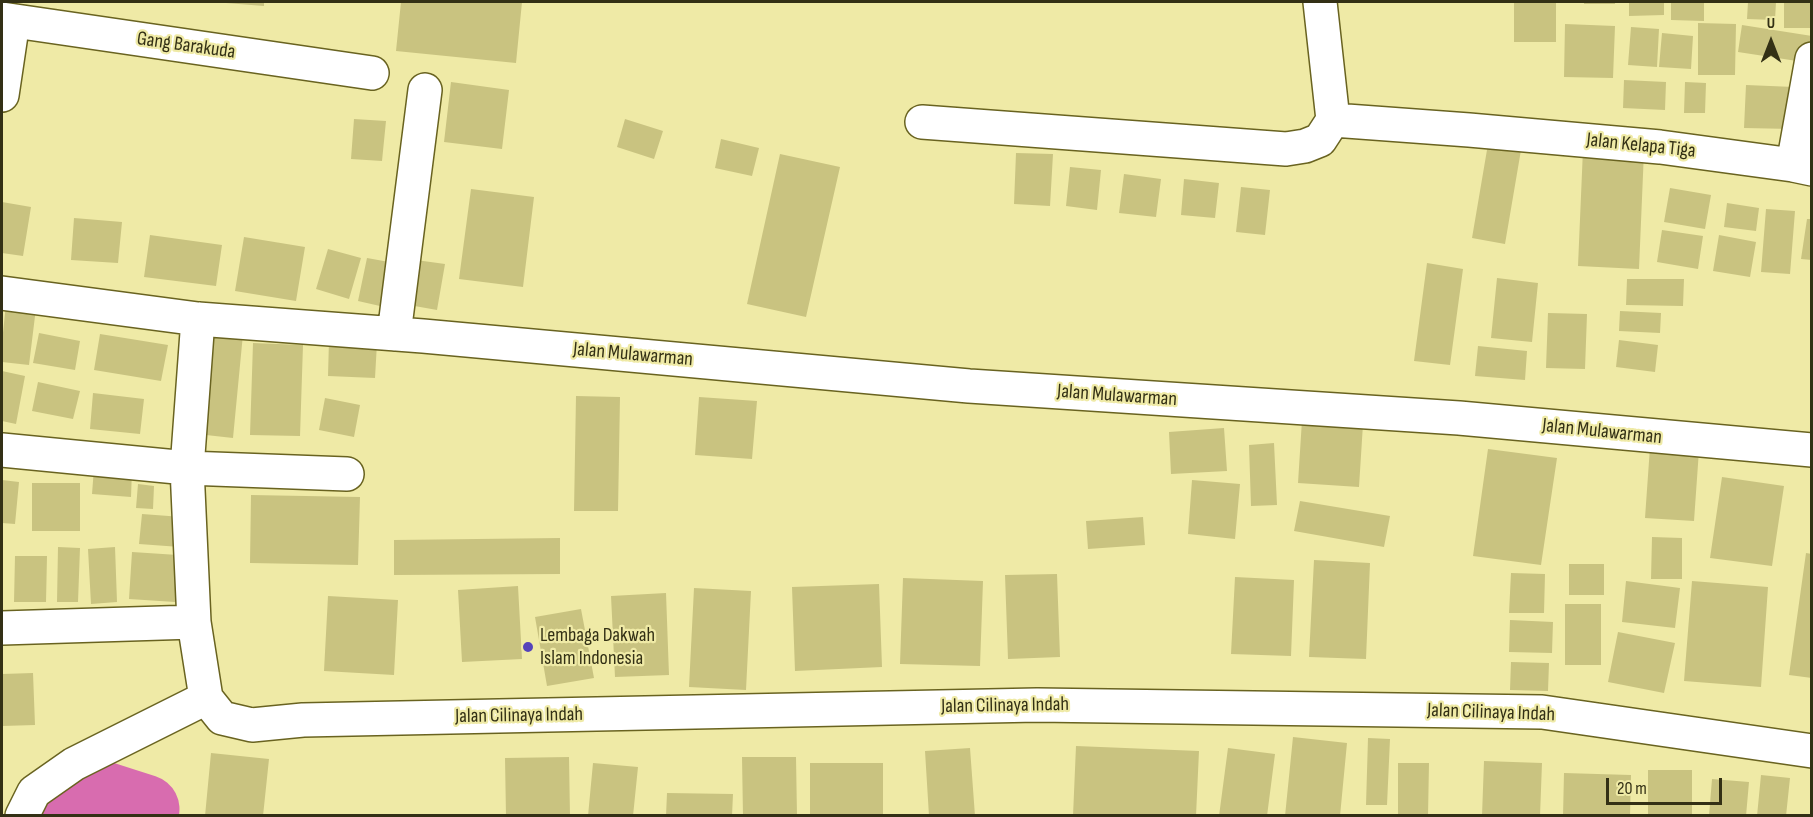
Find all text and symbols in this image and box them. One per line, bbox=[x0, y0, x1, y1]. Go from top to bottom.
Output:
north arrow bbox=[1741, 12, 1801, 72]
text: U bbox=[1767, 14, 1775, 33]
street label: Gang Barakuda bbox=[135, 27, 237, 65]
street label: Jalan Kelapa Tiga bbox=[1585, 128, 1697, 164]
street label: Jalan Mulawarman bbox=[572, 338, 694, 372]
street label: Jalan Mulawarman bbox=[1056, 380, 1178, 412]
street label: Jalan Mulawarman bbox=[1541, 414, 1663, 450]
place label: Lembaga Dakwah Islam Indonesia bbox=[540, 624, 655, 671]
marker: Lembaga Dakwah Islam Indonesia bbox=[521, 640, 535, 654]
street label: Jalan Cilinaya Indah bbox=[941, 693, 1069, 719]
street label: Jalan Cilinaya Indah bbox=[1427, 699, 1555, 727]
street label: Jalan Cilinaya Indah bbox=[455, 703, 583, 729]
scale bar bbox=[1609, 766, 1724, 804]
text: 20 m bbox=[1617, 778, 1647, 799]

